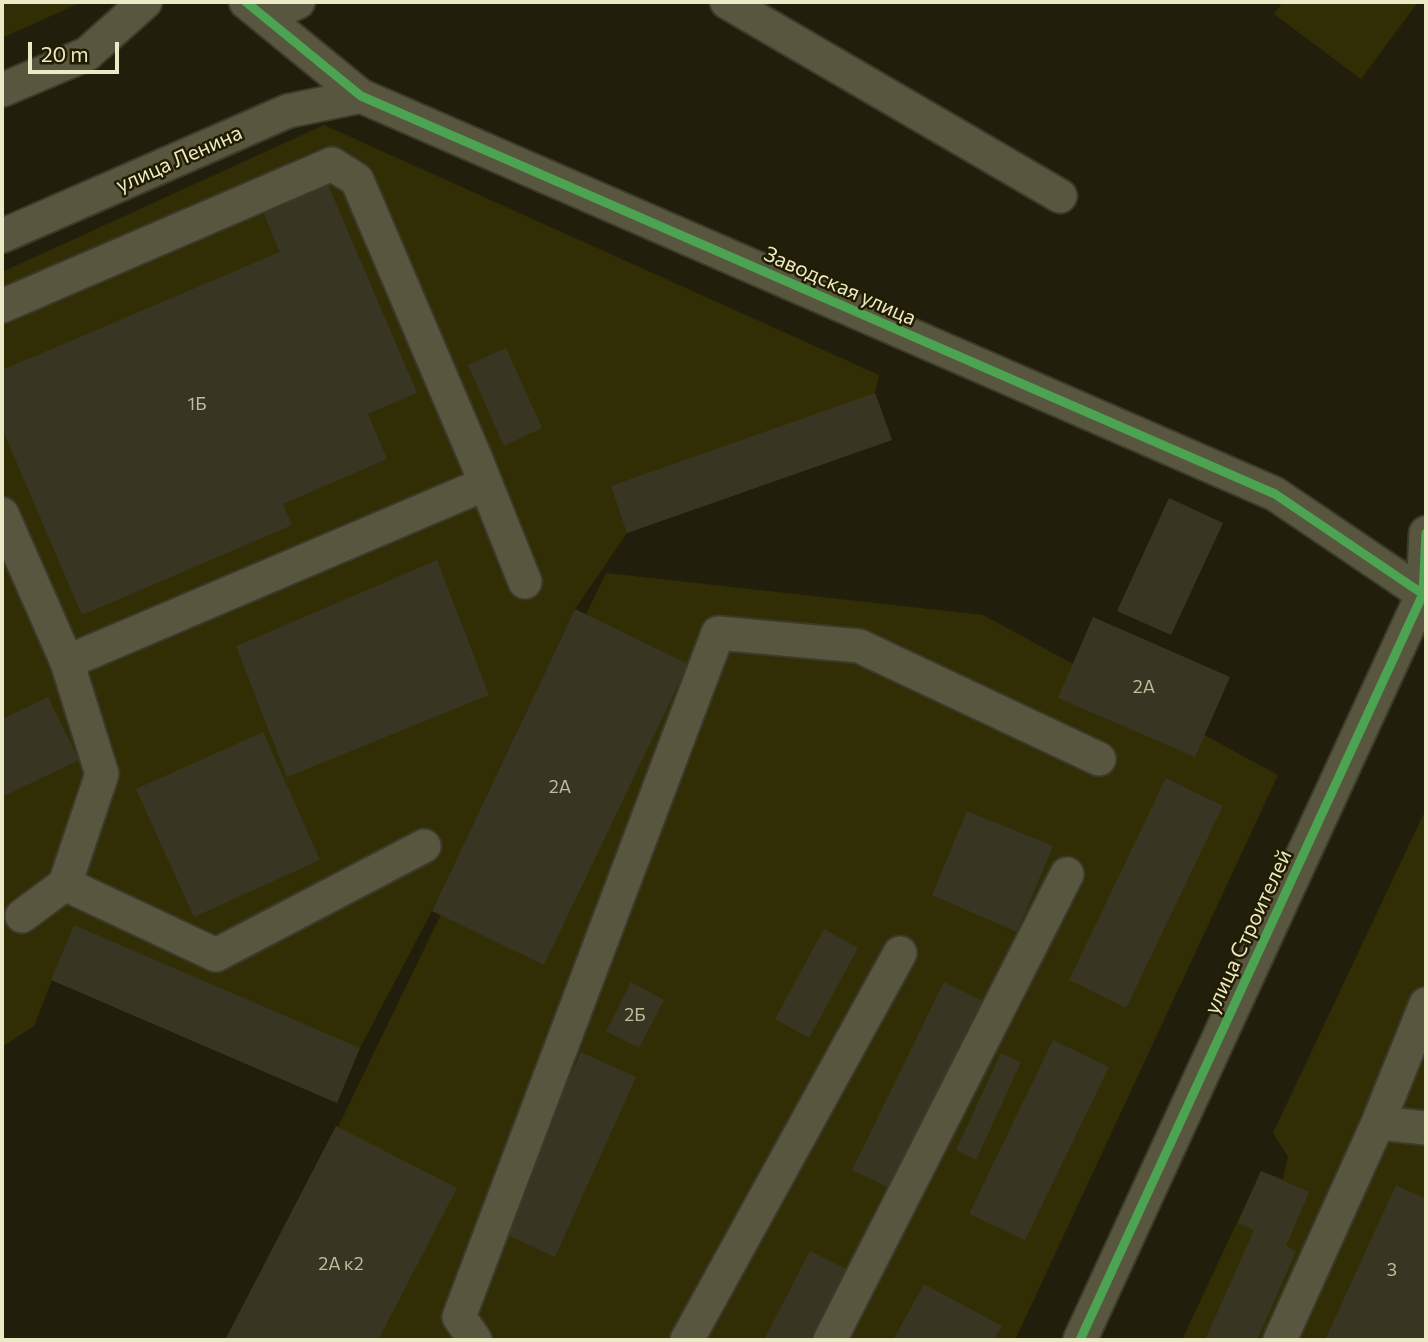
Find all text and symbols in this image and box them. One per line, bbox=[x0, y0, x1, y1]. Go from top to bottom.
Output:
scale bar bbox=[32, 28, 122, 72]
text: 20 m bbox=[41, 41, 89, 66]
street label: улица Ленина bbox=[112, 120, 246, 198]
street label: Заводская улица bbox=[760, 241, 920, 331]
house number: 1Б bbox=[188, 393, 206, 415]
house number: 2А bbox=[1133, 676, 1155, 698]
house number: 2А bbox=[549, 776, 571, 798]
street label: улица Строителей bbox=[1199, 846, 1297, 1018]
house number: 2Б bbox=[624, 1004, 646, 1026]
house number: 2А к2 bbox=[318, 1253, 364, 1275]
house number: 3 bbox=[1387, 1259, 1397, 1281]

